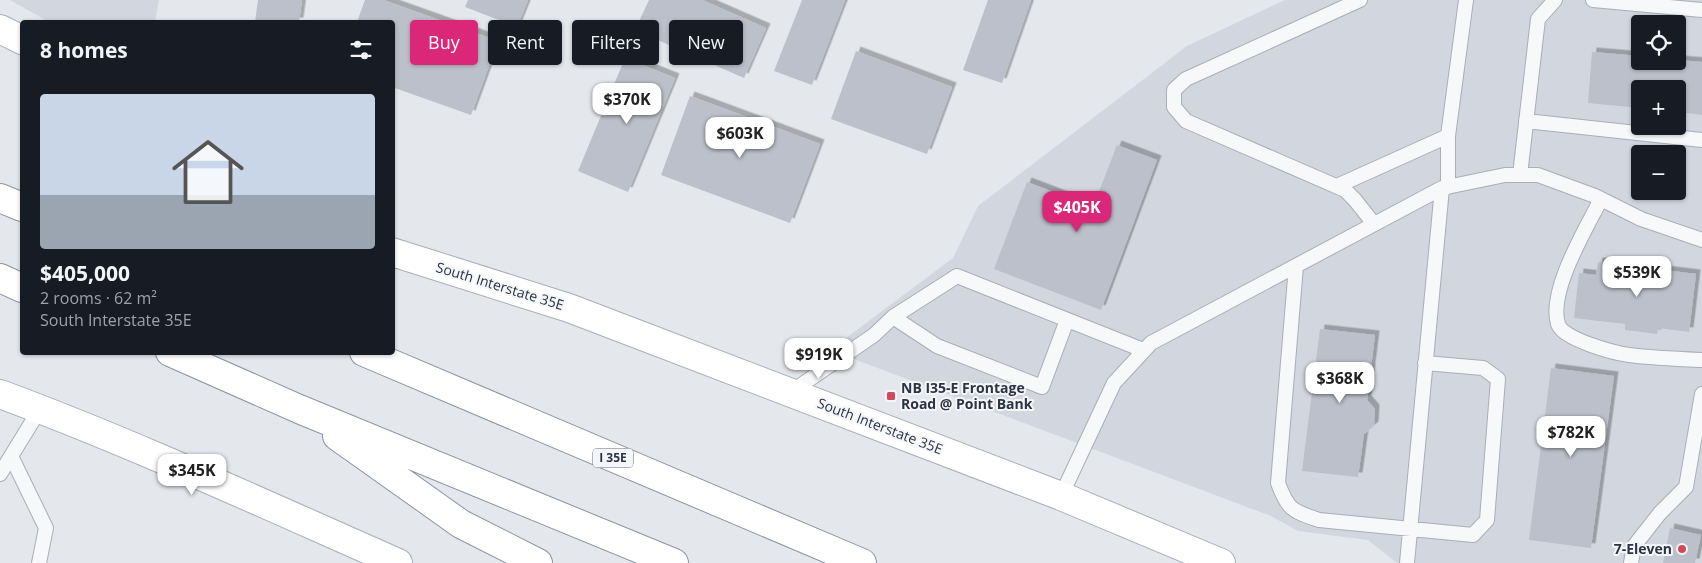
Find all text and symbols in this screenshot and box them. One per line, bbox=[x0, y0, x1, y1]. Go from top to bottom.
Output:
map controls bbox=[1631, 15, 1686, 200]
button: locate bbox=[1631, 15, 1686, 70]
chip: Buy bbox=[410, 20, 478, 65]
chip: Rent bbox=[488, 20, 562, 65]
chip: Filters bbox=[572, 20, 659, 65]
chip: New bbox=[669, 20, 743, 65]
text: 8 homes bbox=[40, 36, 128, 64]
icon: filters bbox=[347, 36, 375, 64]
button: + bbox=[1631, 80, 1686, 135]
pin: $370K bbox=[592, 82, 662, 125]
text: $370K bbox=[603, 88, 651, 110]
pin: $603K bbox=[705, 116, 775, 159]
text: $603K bbox=[716, 122, 764, 144]
icon: home bbox=[163, 127, 253, 217]
button: − bbox=[1631, 145, 1686, 200]
pin: $405K bbox=[1042, 190, 1112, 233]
text: $405K bbox=[1053, 196, 1101, 218]
pin: $539K bbox=[1602, 256, 1672, 298]
street label: South Interstate 35E bbox=[434, 257, 566, 314]
text: $405,000 bbox=[40, 259, 130, 287]
text: $539K bbox=[1613, 261, 1661, 283]
text: 2 rooms · 62 m² bbox=[40, 287, 157, 309]
text: South Interstate 35E bbox=[40, 309, 192, 331]
pin: $919K bbox=[784, 338, 854, 380]
text: $919K bbox=[795, 343, 843, 365]
pin: $368K bbox=[1305, 362, 1375, 404]
text: $368K bbox=[1316, 367, 1364, 389]
place label: NB I35-E Frontage Road @ Point Bank bbox=[901, 378, 1033, 413]
marker: NB I35-E Frontage Road @ Point Bank bbox=[885, 390, 897, 402]
street label: South Interstate 35E bbox=[815, 393, 946, 458]
pin: $782K bbox=[1536, 416, 1606, 458]
text: $782K bbox=[1547, 421, 1595, 443]
road number: I 35E bbox=[593, 448, 633, 468]
pin: $345K bbox=[157, 454, 227, 496]
text: $345K bbox=[168, 459, 216, 481]
place label: 7-Eleven bbox=[1614, 539, 1672, 558]
marker: 7-Eleven bbox=[1676, 543, 1688, 555]

